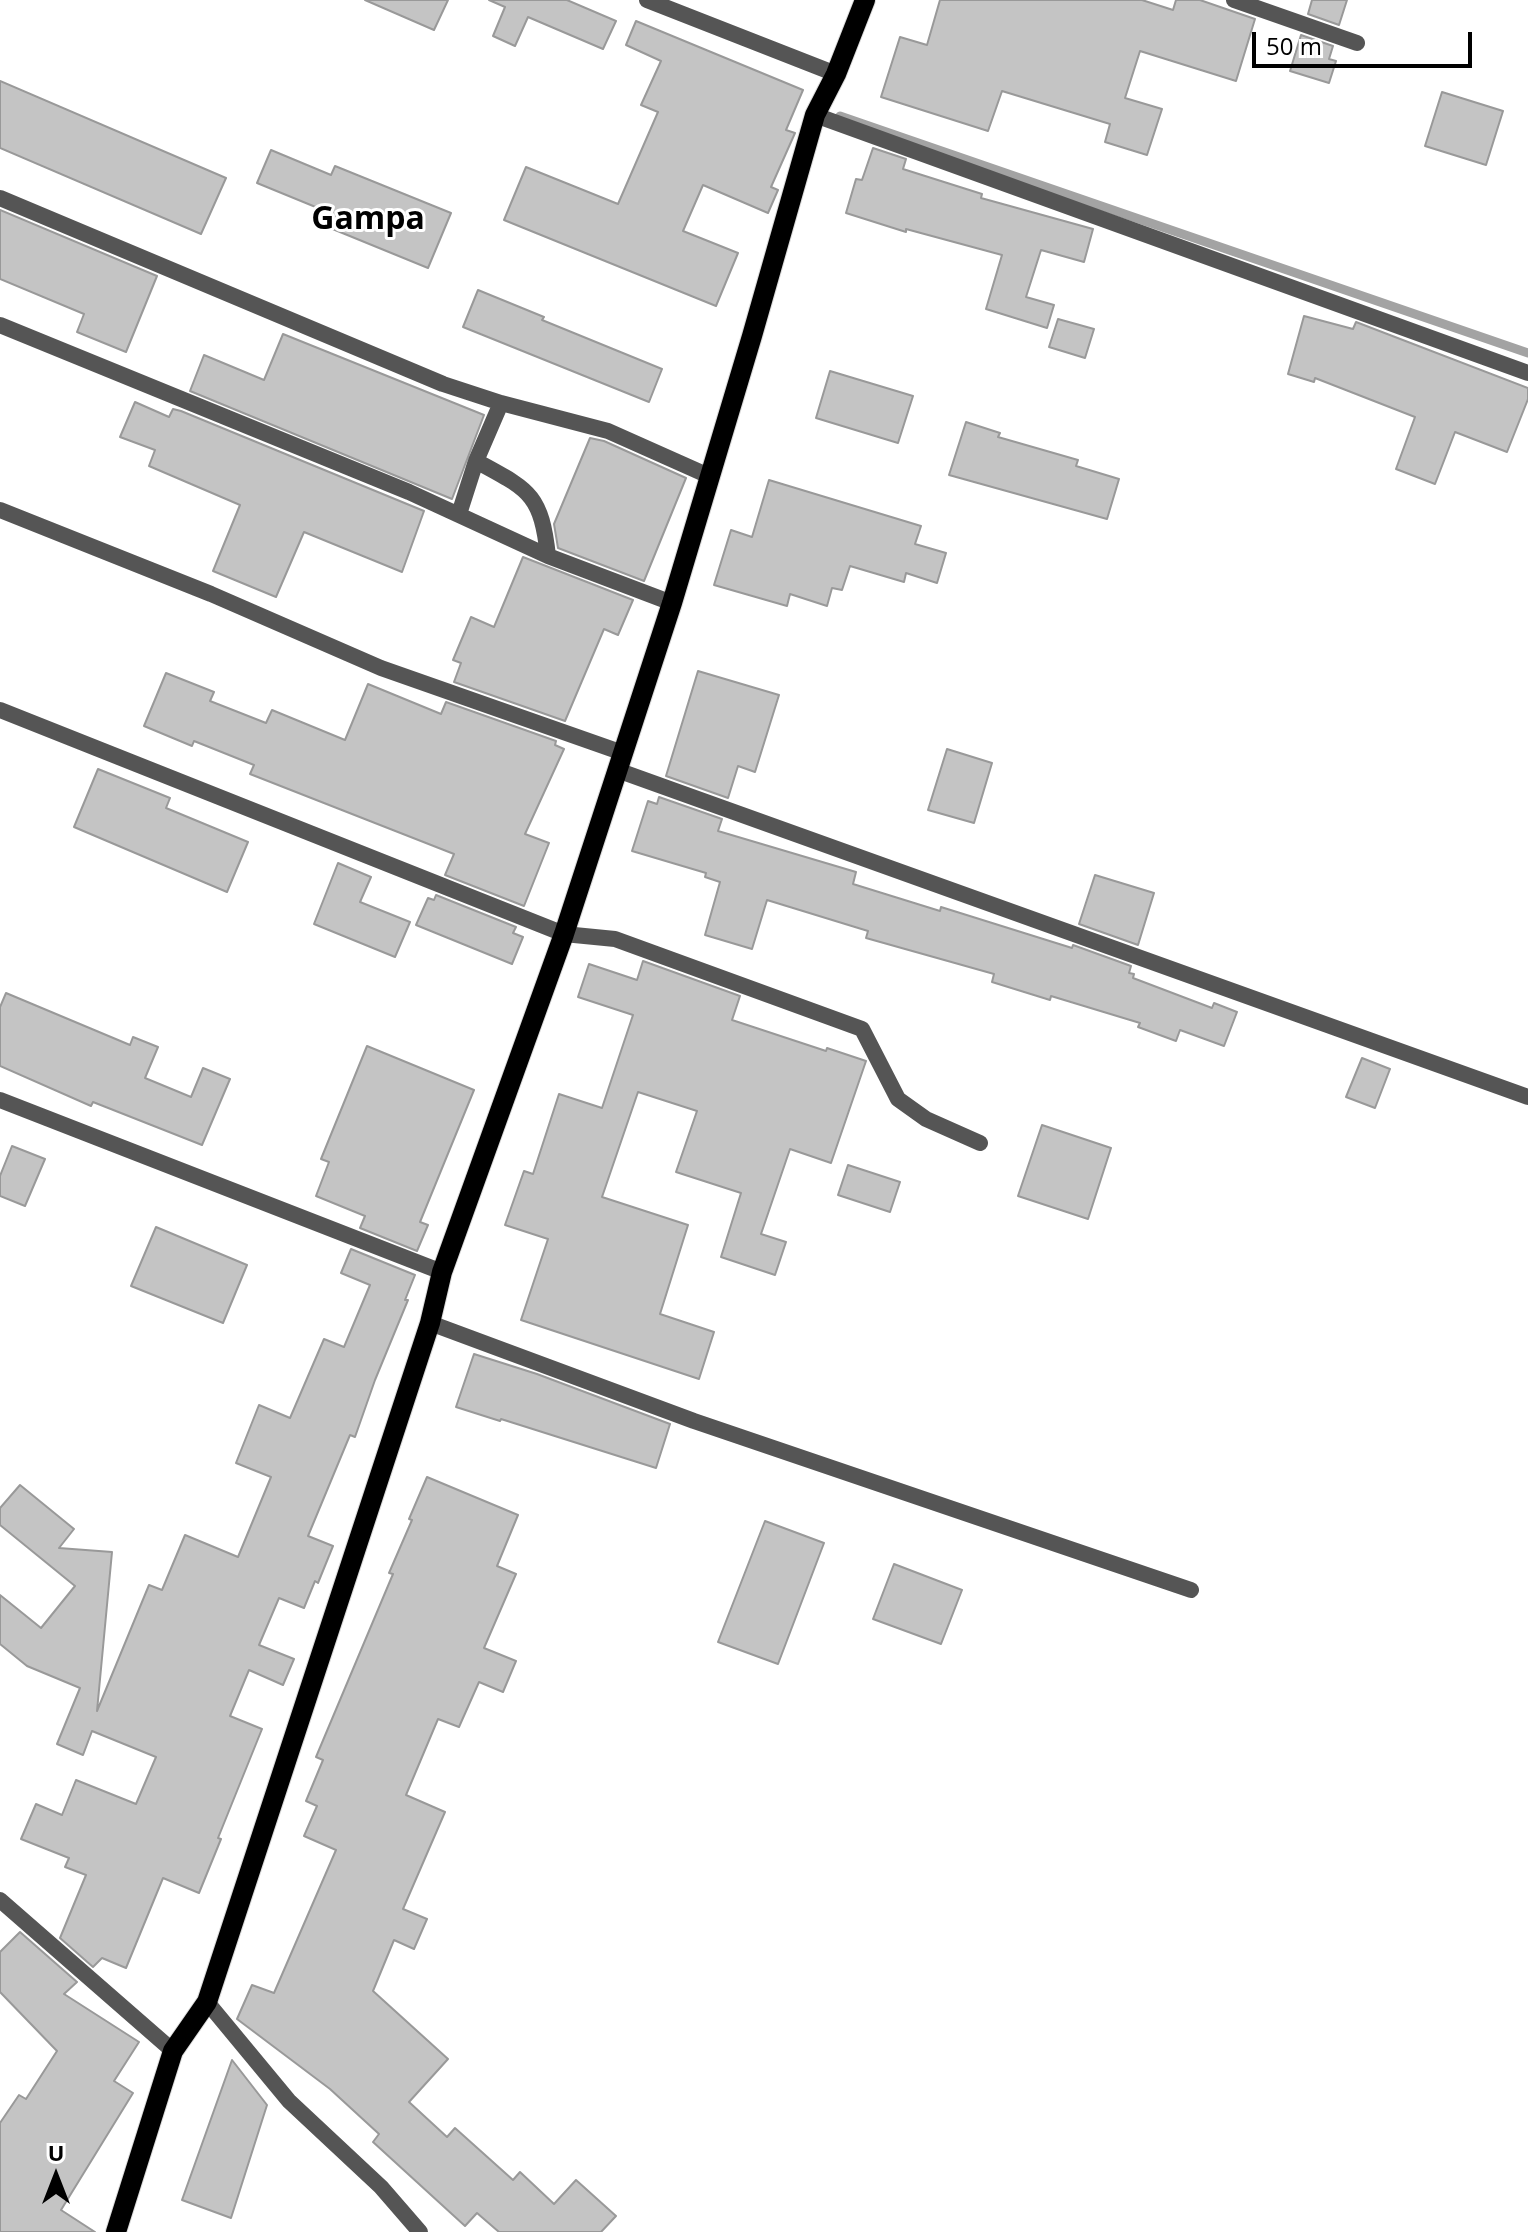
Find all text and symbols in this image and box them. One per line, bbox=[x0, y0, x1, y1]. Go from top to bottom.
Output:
scale bar bbox=[1256, 16, 1476, 66]
text: 50 m bbox=[1266, 29, 1322, 62]
district label: Gampa bbox=[311, 201, 425, 239]
north arrow bbox=[16, 2136, 96, 2216]
text: U bbox=[48, 2137, 64, 2167]

